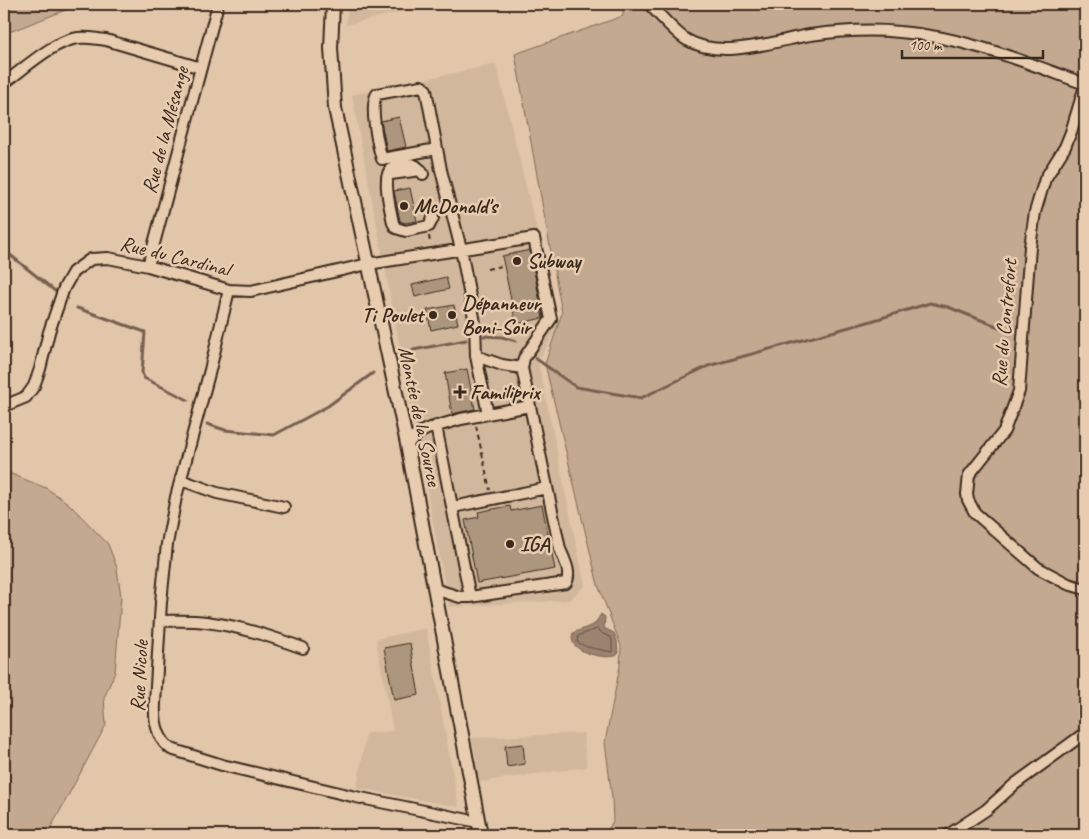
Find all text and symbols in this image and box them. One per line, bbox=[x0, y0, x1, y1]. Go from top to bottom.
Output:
scale bar bbox=[902, 28, 1043, 60]
text: 100 m bbox=[909, 36, 943, 55]
street label: Rue de la Mésange bbox=[136, 63, 195, 196]
place label: McDonald's bbox=[414, 193, 500, 219]
marker: McDonald's bbox=[398, 200, 410, 212]
street label: Rue du Cardinal bbox=[118, 230, 236, 283]
place label: Subway bbox=[527, 248, 583, 274]
marker: Subway bbox=[511, 255, 523, 267]
street label: Rue du Contrefort bbox=[985, 256, 1023, 388]
place label: Dépanneur Boni-Soir bbox=[462, 290, 543, 340]
place label: Ti Poulet bbox=[362, 302, 426, 328]
marker: Ti Poulet bbox=[427, 309, 439, 321]
marker: Dépanneur Boni-Soir bbox=[446, 309, 458, 321]
street label: Montée de la Source bbox=[393, 344, 448, 489]
place label: Familiprix bbox=[470, 379, 541, 405]
marker: Familiprix bbox=[454, 386, 466, 398]
place label: IGA bbox=[520, 531, 551, 557]
marker: IGA bbox=[504, 538, 516, 550]
street label: Rue Nicole bbox=[124, 639, 154, 712]

